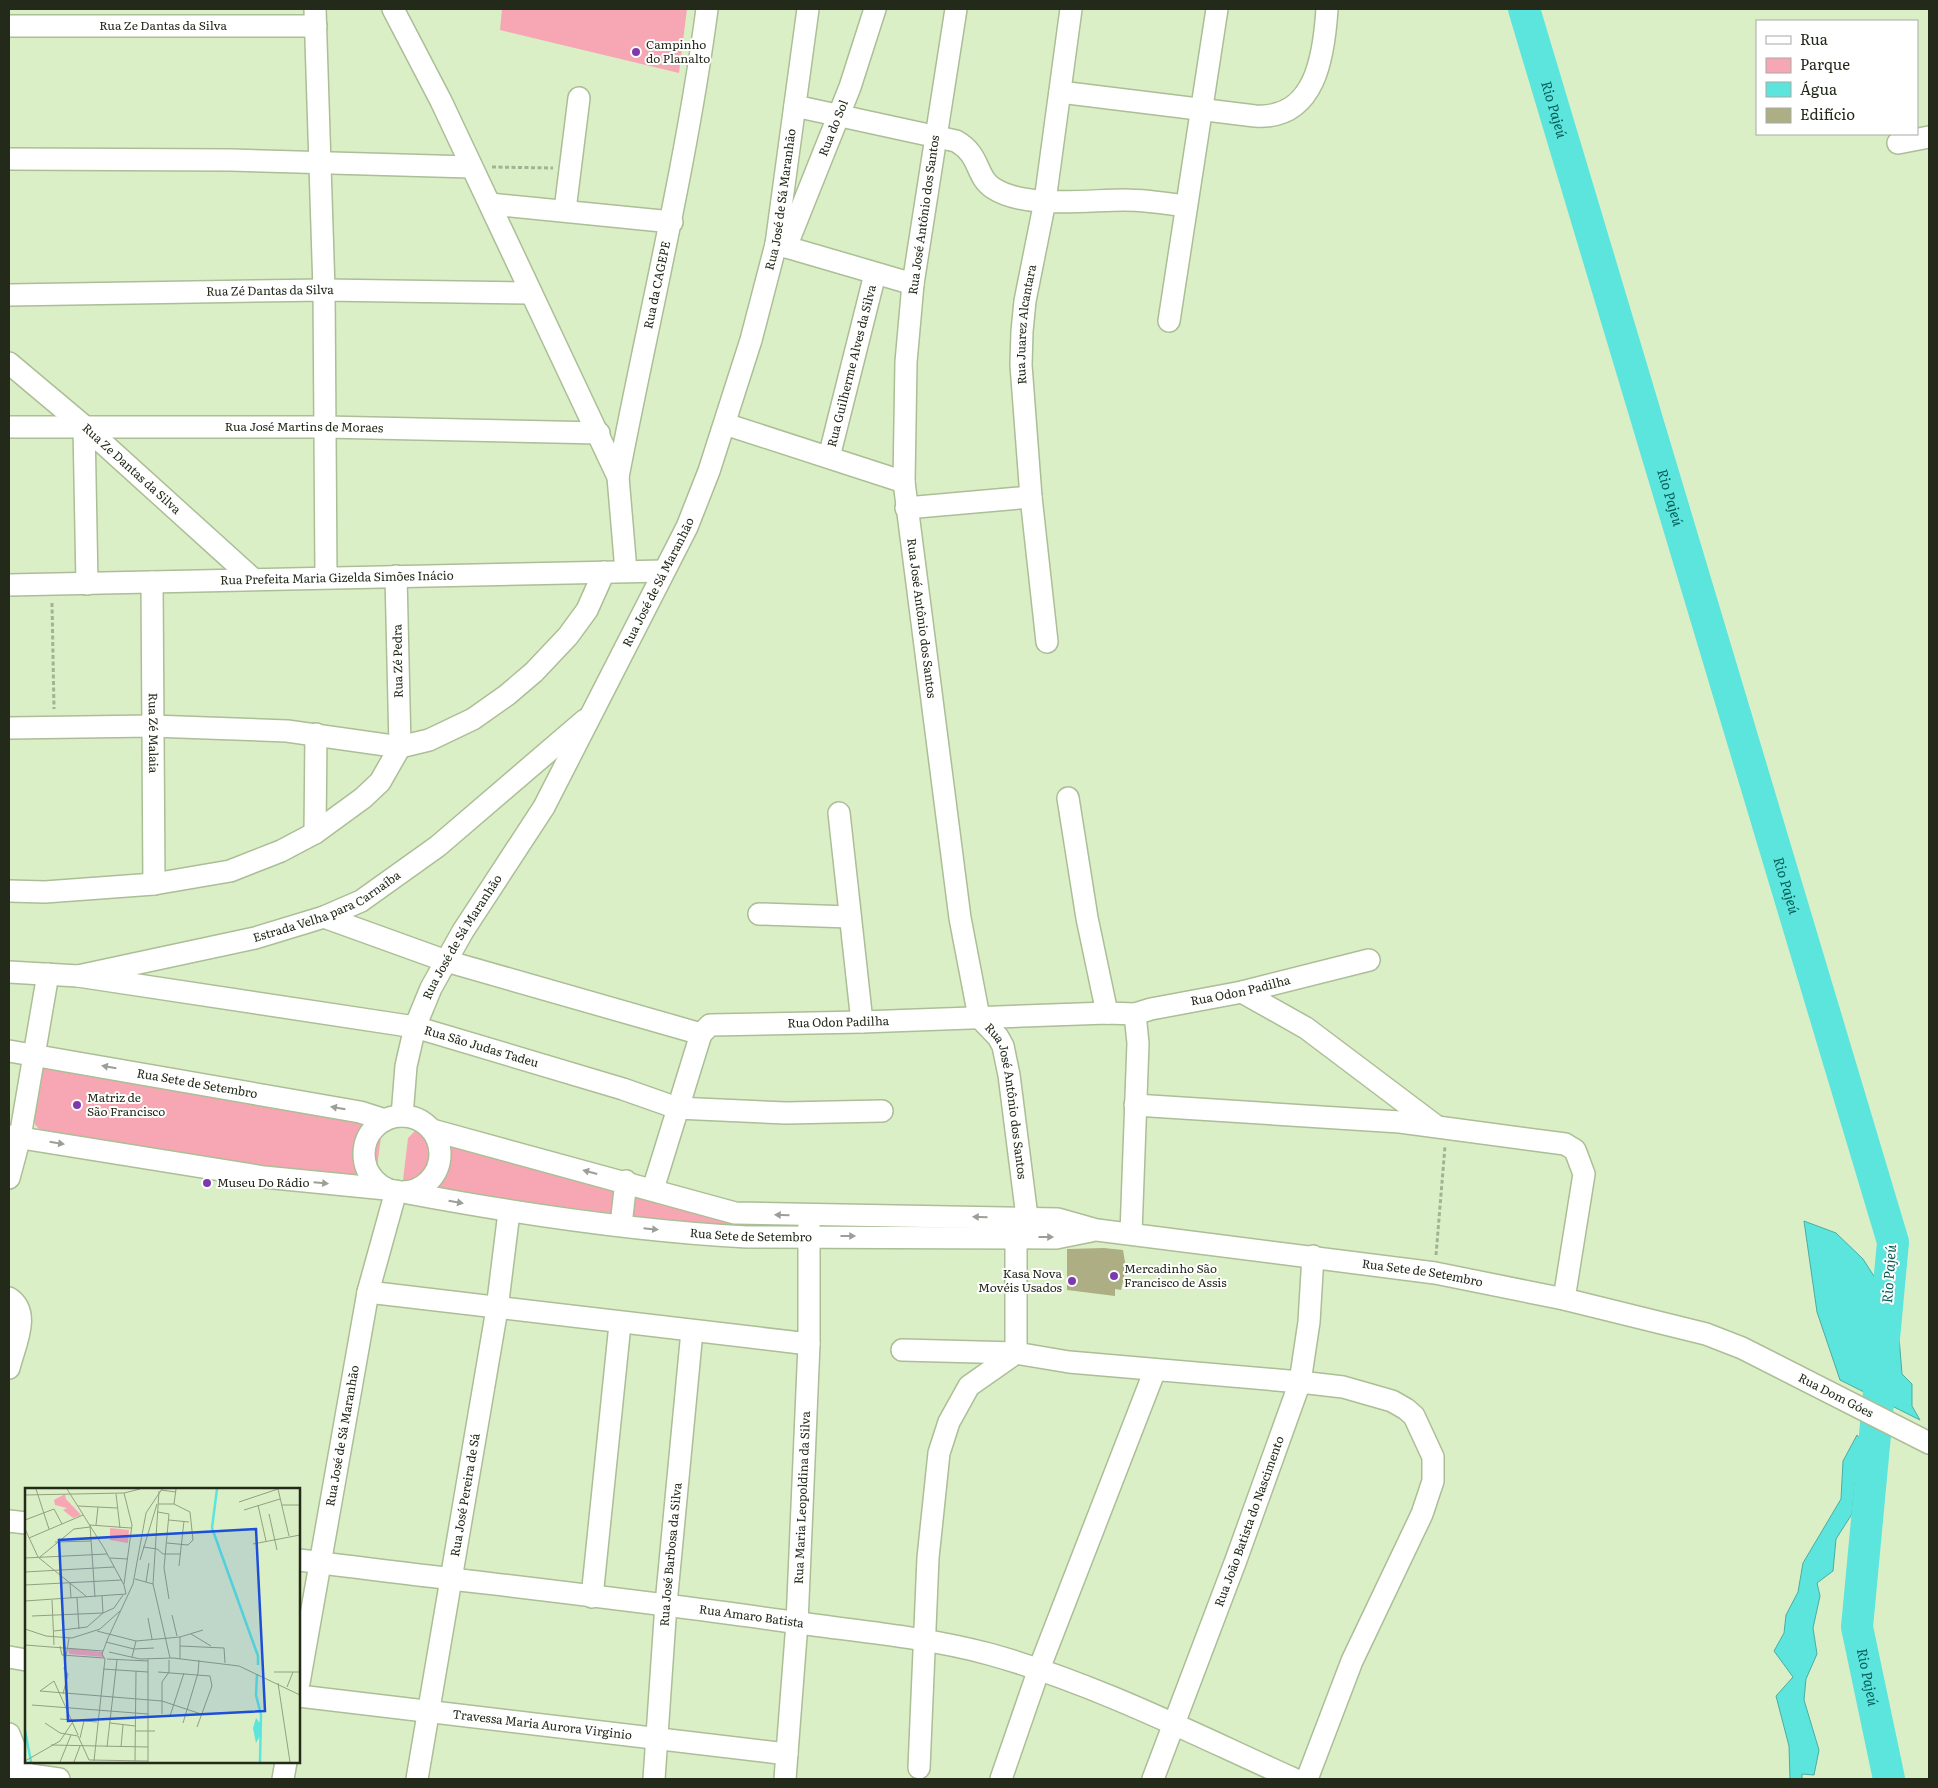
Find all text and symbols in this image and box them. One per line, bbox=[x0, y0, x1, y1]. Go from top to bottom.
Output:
street label: Rua Ze Dantas da Silva bbox=[99, 16, 227, 34]
legend bbox=[1756, 20, 1918, 135]
text: Rua bbox=[1800, 27, 1829, 50]
place label: Campinho do Planalto bbox=[646, 35, 710, 67]
marker: Campinho do Planalto bbox=[630, 46, 642, 58]
text: Parque bbox=[1800, 52, 1850, 75]
text: Água bbox=[1800, 77, 1838, 100]
water label: Rio Pajeú bbox=[1537, 78, 1573, 141]
street label: Rua do Sol bbox=[813, 97, 852, 159]
text: Edifício bbox=[1800, 102, 1855, 125]
street label: Rua José de Sá Maranhão bbox=[760, 127, 800, 272]
street label: Rua José Antônio dos Santos bbox=[903, 133, 943, 296]
street label: Rua da CAGEPE bbox=[638, 239, 674, 330]
street label: Rua Juarez Alcantara bbox=[1011, 262, 1040, 385]
street label: Rua Zé Dantas da Silva bbox=[206, 280, 334, 300]
street label: Rua Guilherme Alves da Silva bbox=[822, 282, 880, 449]
street label: Rua José Martins de Moraes bbox=[225, 417, 384, 436]
street label: Rua Ze Dantas da Silva bbox=[79, 419, 186, 518]
water label: Rio Pajeú bbox=[1653, 466, 1689, 529]
street label: Rua José de Sá Maranhão bbox=[617, 515, 698, 650]
street label: Rua José Antônio dos Santos bbox=[903, 537, 942, 700]
street label: Rua Prefeita Maria Gizelda Simões Inácio bbox=[220, 565, 454, 588]
street label: Rua Zé Pedra bbox=[387, 623, 407, 698]
street label: Rua Zé Malaia bbox=[145, 693, 163, 774]
water label: Rio Pajeú bbox=[1769, 854, 1805, 917]
street label: Estrada Velha para Carnaíba bbox=[250, 865, 404, 946]
street label: Rua José de Sá Maranhão bbox=[417, 870, 506, 1002]
street label: Rua Odon Padilha bbox=[1189, 970, 1293, 1009]
street label: Rua Odon Padilha bbox=[787, 1011, 890, 1031]
street label: Rua José Antônio dos Santos bbox=[981, 1018, 1032, 1181]
street label: Rua São Judas Tadeu bbox=[422, 1020, 541, 1071]
one-way arrow bbox=[100, 1063, 116, 1071]
street label: Rua Sete de Setembro bbox=[135, 1063, 259, 1102]
place label: Matriz de São Francisco bbox=[87, 1088, 165, 1120]
marker: Matriz de São Francisco bbox=[71, 1099, 83, 1111]
one-way arrow bbox=[329, 1104, 345, 1112]
one-way arrow bbox=[49, 1140, 65, 1148]
one-way arrow bbox=[583, 1168, 598, 1176]
place label: Museu Do Rádio bbox=[217, 1173, 310, 1191]
marker: Museu Do Rádio bbox=[201, 1177, 213, 1189]
one-way arrow bbox=[314, 1179, 330, 1187]
one-way arrow bbox=[448, 1198, 464, 1206]
one-way arrow bbox=[774, 1210, 790, 1218]
one-way arrow bbox=[971, 1213, 987, 1221]
street label: Rua Sete de Setembro bbox=[689, 1223, 812, 1245]
one-way arrow bbox=[644, 1225, 660, 1233]
one-way arrow bbox=[841, 1232, 857, 1240]
one-way arrow bbox=[1038, 1234, 1054, 1242]
water label: Rio Pajeú bbox=[1876, 1243, 1900, 1304]
street label: Rua Sete de Setembro bbox=[1361, 1254, 1485, 1290]
place label: Mercadinho São Francisco de Assis bbox=[1124, 1259, 1227, 1291]
place label: Kasa Nova Movéis Usados bbox=[978, 1264, 1063, 1296]
marker: Mercadinho São Francisco de Assis bbox=[1108, 1270, 1120, 1282]
marker: Kasa Nova Movéis Usados bbox=[1066, 1275, 1078, 1287]
street label: Rua José de Sá Maranhão bbox=[320, 1364, 363, 1508]
street label: Rua Dom Góes bbox=[1795, 1368, 1877, 1422]
street label: Rua Maria Leopoldina da Silva bbox=[789, 1410, 814, 1584]
street label: Rua José Pereira de Sá bbox=[445, 1431, 484, 1558]
street label: Rua João Batista do Nascimento bbox=[1209, 1433, 1288, 1609]
street label: Rua José Barbosa da Silva bbox=[654, 1481, 686, 1627]
inset map bbox=[25, 1488, 300, 1763]
street label: Rua Amaro Batista bbox=[698, 1599, 806, 1632]
water label: Rio Pajeú bbox=[1853, 1646, 1885, 1708]
street label: Travessa Maria Aurora Virginio bbox=[452, 1704, 633, 1744]

